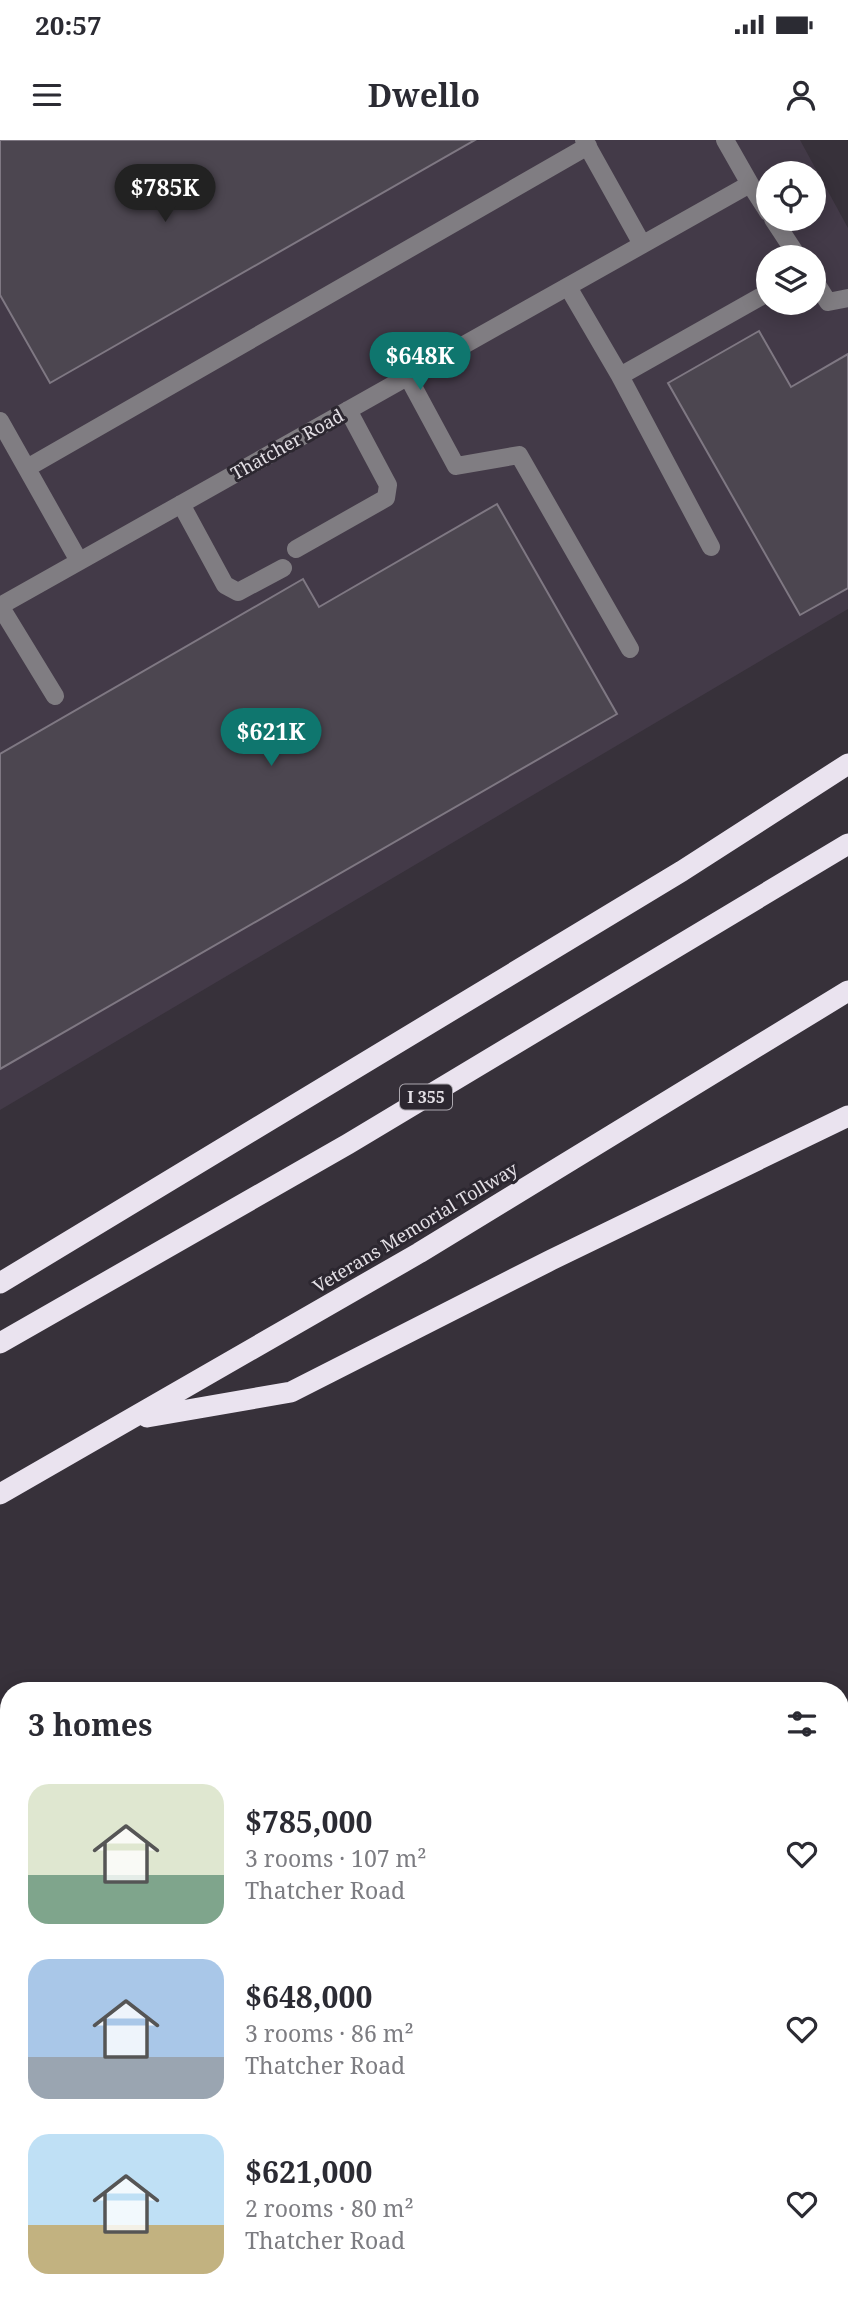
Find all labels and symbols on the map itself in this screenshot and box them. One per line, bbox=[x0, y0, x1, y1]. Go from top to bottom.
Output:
pin: $785K bbox=[116, 164, 214, 224]
pin: $648K bbox=[371, 332, 469, 392]
street label: Thatcher Road bbox=[226, 403, 348, 485]
pin: $621K bbox=[222, 708, 320, 768]
road number: I 355 bbox=[400, 1085, 452, 1110]
street label: Veterans Memorial Tollway bbox=[308, 1156, 523, 1298]

